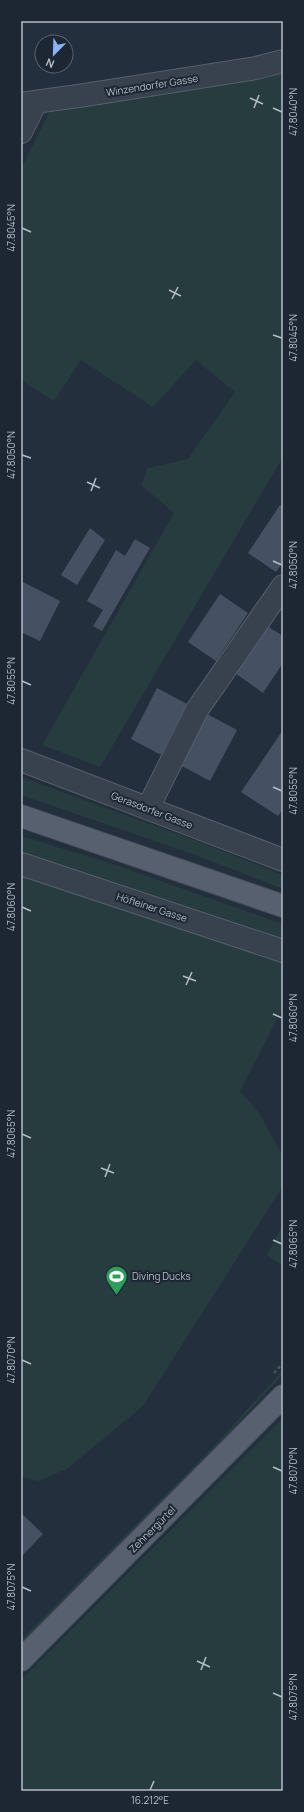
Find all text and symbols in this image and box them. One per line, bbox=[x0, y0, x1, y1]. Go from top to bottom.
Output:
north arrow bbox=[34, 34, 74, 74]
text: N bbox=[43, 55, 56, 72]
street label: Winzendorfer Gasse bbox=[105, 71, 199, 99]
text: 47.8040°N bbox=[286, 88, 300, 136]
text: 47.8045°N bbox=[4, 204, 18, 252]
text: 47.8045°N bbox=[286, 314, 300, 362]
text: 47.8050°N bbox=[4, 431, 18, 479]
text: 47.8050°N bbox=[286, 541, 300, 589]
text: 47.8055°N bbox=[4, 657, 18, 705]
text: 47.8055°N bbox=[286, 767, 300, 815]
street label: Gerasdorfer Gasse bbox=[109, 788, 195, 832]
text: 47.8060°N bbox=[4, 883, 18, 931]
street label: Höfleiner Gasse bbox=[115, 889, 189, 925]
text: 47.8060°N bbox=[286, 994, 300, 1042]
text: 47.8065°N bbox=[4, 1110, 18, 1158]
text: 47.8065°N bbox=[286, 1220, 300, 1268]
sports icon: Diving Ducks bbox=[104, 1263, 130, 1296]
place label: Diving Ducks bbox=[132, 1269, 191, 1283]
text: 47.8070°N bbox=[4, 1336, 18, 1384]
text: 47.8070°N bbox=[286, 1447, 300, 1495]
street label: Zehnergürtel bbox=[126, 1503, 178, 1555]
text: 47.8075°N bbox=[4, 1563, 18, 1610]
text: 47.8075°N bbox=[286, 1673, 300, 1720]
text: 16.212°E bbox=[131, 1793, 169, 1807]

